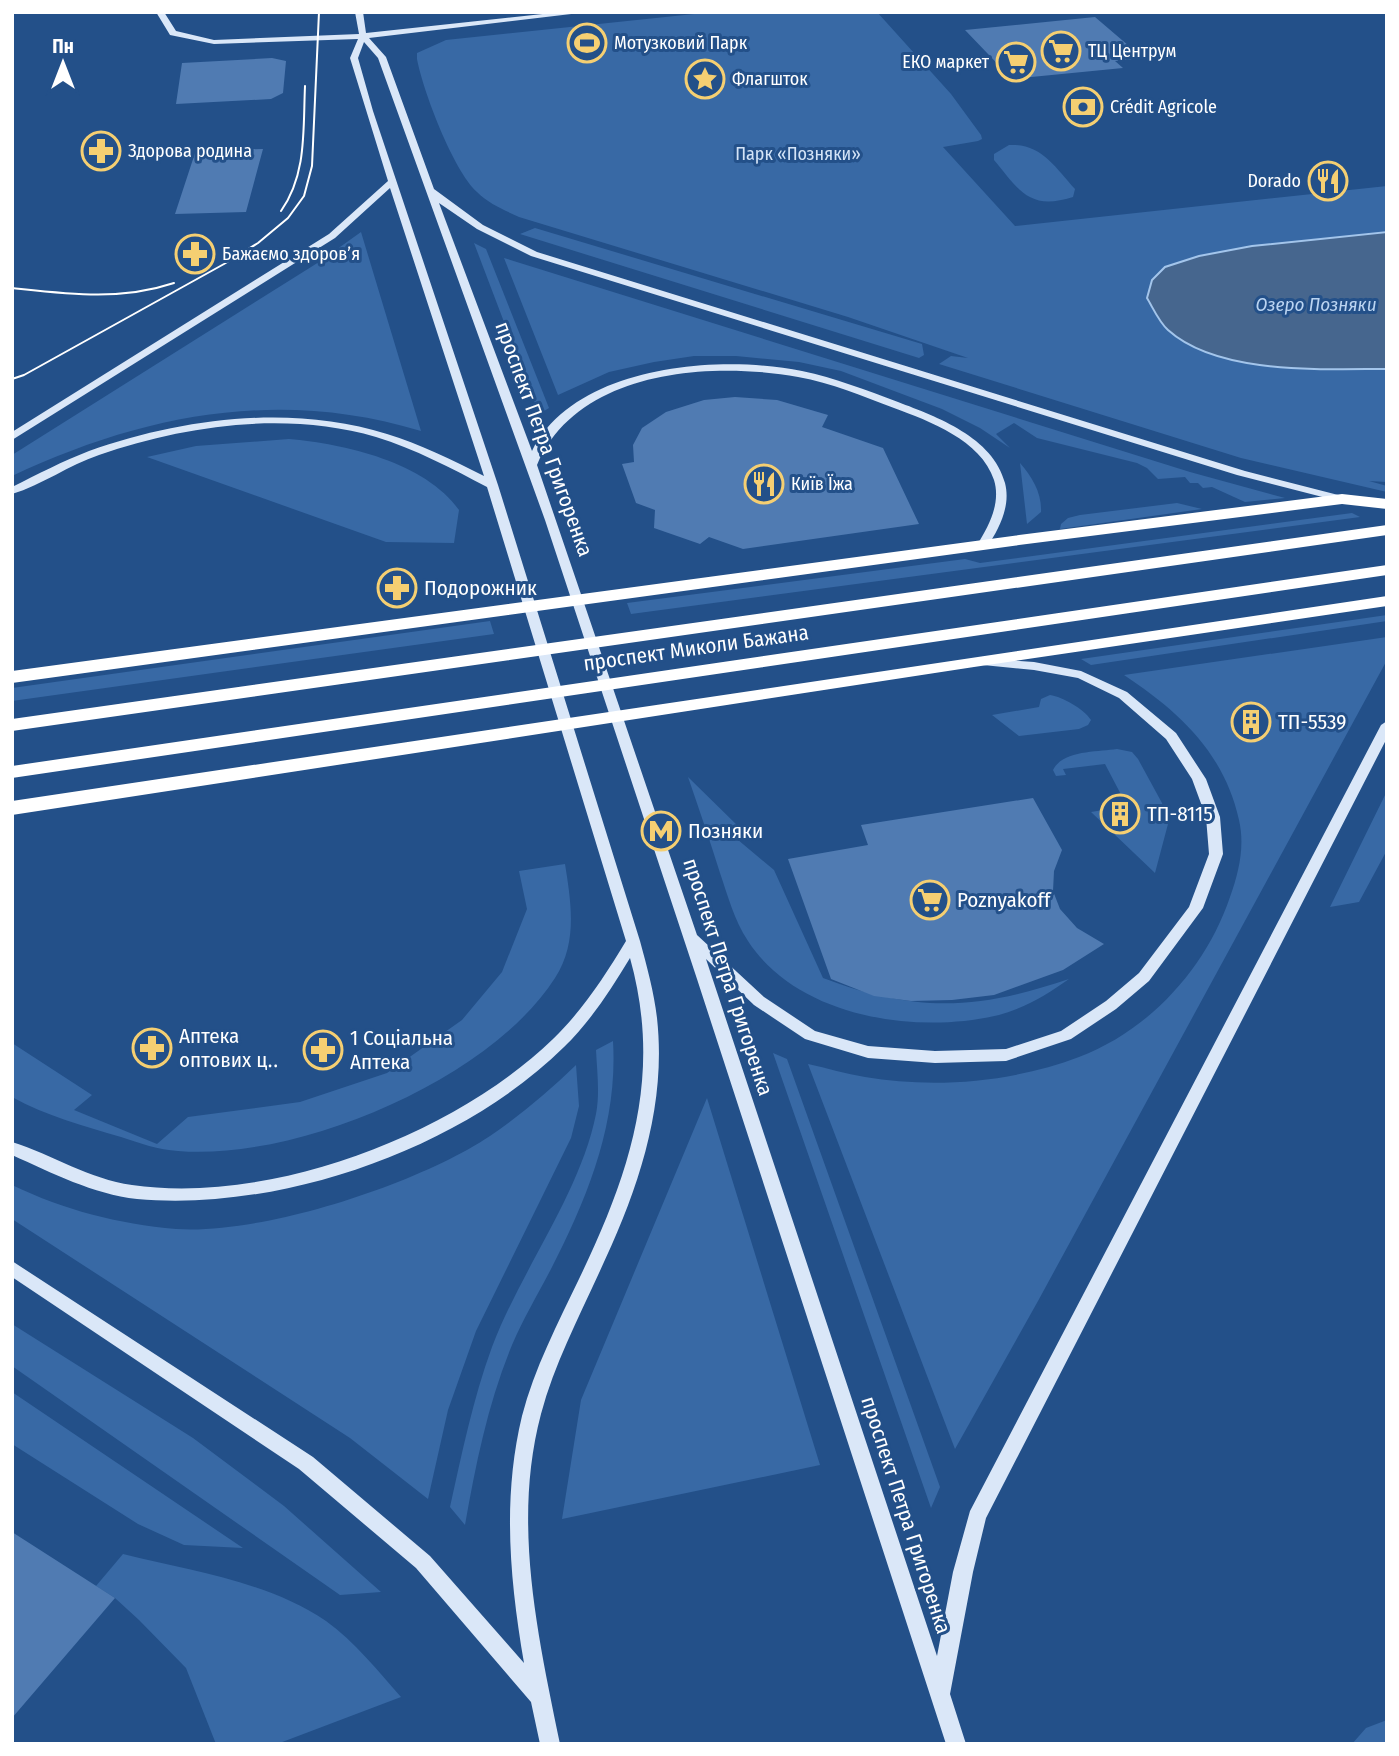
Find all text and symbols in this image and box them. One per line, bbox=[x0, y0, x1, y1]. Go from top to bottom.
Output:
sports icon: Мотузковий Парк bbox=[566, 22, 608, 64]
north arrow bbox=[28, 28, 98, 98]
supermarket icon: ТЦ Центрум bbox=[1040, 30, 1082, 72]
place label: Мотузковий Парк bbox=[614, 32, 748, 54]
text: Пн bbox=[52, 35, 74, 58]
place label: ТЦ Центрум bbox=[1088, 40, 1177, 62]
supermarket icon: ЕКО маркет bbox=[995, 41, 1037, 83]
place label: ЕКО маркет bbox=[902, 51, 990, 73]
place icon: Флагшток bbox=[684, 58, 726, 100]
place label: Флагшток bbox=[732, 68, 808, 90]
bank icon: Crédit Agricole bbox=[1062, 86, 1104, 128]
place label: Crédit Agricole bbox=[1110, 96, 1217, 118]
pharmacy icon: Здорова родина bbox=[80, 130, 122, 172]
place label: Здорова родина bbox=[128, 140, 252, 162]
park label: Парк «Позняки» bbox=[735, 143, 861, 165]
restaurant icon: Dorado bbox=[1307, 160, 1349, 202]
place label: Dorado bbox=[1247, 170, 1301, 192]
pharmacy icon: Бажаємо здоровʼя bbox=[174, 233, 216, 275]
place label: Бажаємо здоровʼя bbox=[222, 243, 360, 265]
water label: Озеро Позняки bbox=[1255, 293, 1377, 316]
street label: проспект Петра Григоренка bbox=[489, 318, 599, 560]
restaurant icon: Київ Їжа bbox=[743, 463, 785, 505]
place label: Київ Їжа bbox=[791, 473, 853, 495]
pharmacy icon: Подорожник bbox=[376, 567, 418, 609]
place label: Подорожник bbox=[424, 575, 537, 601]
street label: проспект Миколи Бажана bbox=[582, 619, 810, 677]
building icon: ТП-5539 bbox=[1230, 701, 1272, 743]
place label: ТП-5539 bbox=[1278, 709, 1346, 735]
building icon: ТП-8115 bbox=[1099, 793, 1141, 835]
place label: ТП-8115 bbox=[1147, 801, 1213, 827]
metro station icon: Позняки bbox=[640, 810, 682, 852]
place label: Позняки bbox=[688, 818, 763, 844]
street label: проспект Петра Григоренка bbox=[677, 855, 779, 1099]
supermarket icon: Poznyakoff bbox=[909, 879, 951, 921]
place label: Poznyakoff bbox=[957, 887, 1052, 913]
place label: Аптека оптових ц‥ bbox=[179, 1023, 279, 1073]
place label: 1 Соціальна Аптека bbox=[350, 1025, 453, 1075]
pharmacy icon: Аптека оптових ц‥ bbox=[131, 1027, 173, 1069]
pharmacy icon: 1 Соціальна Аптека bbox=[302, 1029, 344, 1071]
street label: проспект Петра Григоренка bbox=[855, 1393, 957, 1637]

